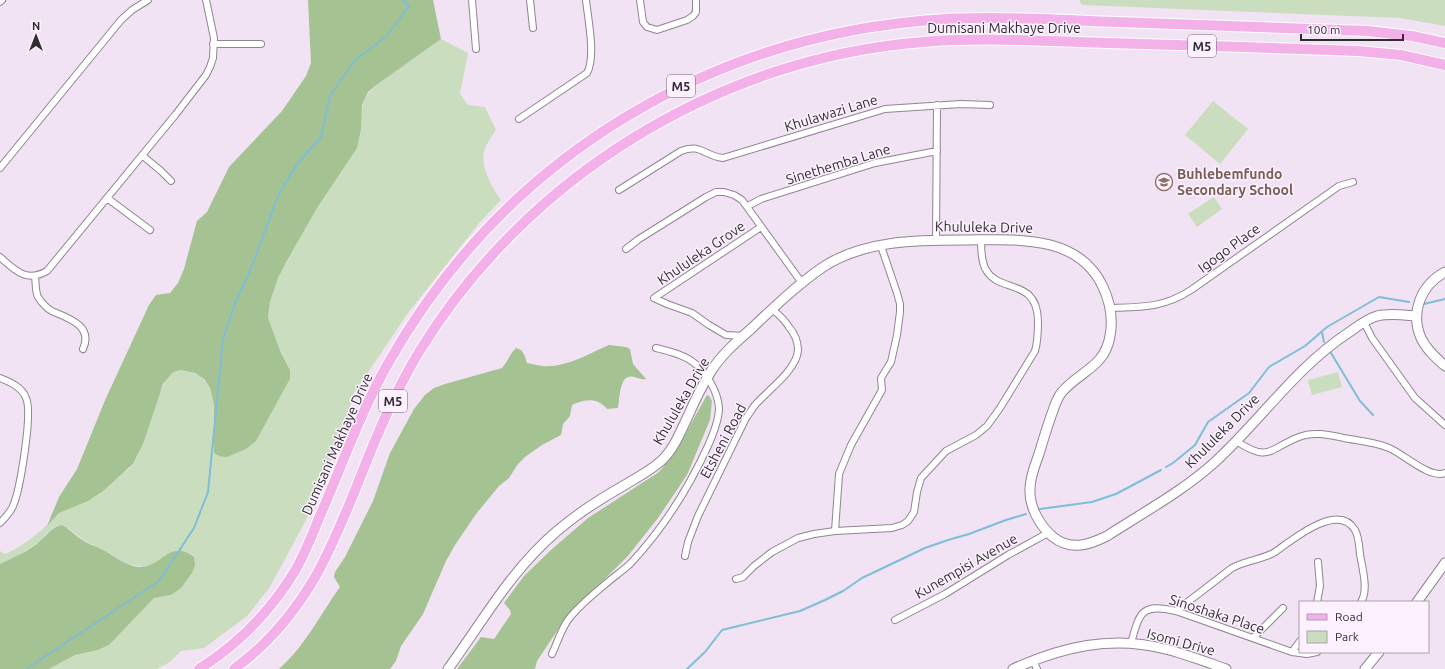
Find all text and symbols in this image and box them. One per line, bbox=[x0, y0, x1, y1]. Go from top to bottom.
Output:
north arrow bbox=[16, 16, 56, 56]
scale bar bbox=[1301, 16, 1403, 42]
text: N bbox=[32, 20, 40, 32]
street label: Dumisani Makhaye Drive bbox=[927, 20, 1081, 36]
text: 100 m bbox=[1307, 23, 1340, 36]
road number: M5 bbox=[1188, 35, 1216, 57]
road number: M5 bbox=[667, 75, 695, 97]
street label: Khulawazi Lane bbox=[782, 91, 880, 135]
street label: Sinethemba Lane bbox=[784, 140, 892, 188]
place label: Buhlebemfundo Secondary School bbox=[1177, 166, 1293, 198]
school or university icon: Buhlebemfundo Secondary School bbox=[1154, 172, 1174, 192]
street label: Khululeka Grove bbox=[654, 218, 748, 288]
street label: Khululeka Drive bbox=[935, 218, 1033, 236]
street label: Igogo Place bbox=[1195, 220, 1263, 276]
street label: Khululeka Drive bbox=[650, 355, 712, 447]
street label: Dumisani Makhaye Drive bbox=[298, 371, 376, 517]
road number: M5 bbox=[379, 390, 407, 412]
street label: Khululeka Drive bbox=[1182, 391, 1262, 471]
street label: Etsheni Road bbox=[697, 401, 749, 481]
street label: Kunempisi Avenue bbox=[912, 530, 1020, 602]
street label: Sinoshaka Place bbox=[1167, 591, 1267, 637]
legend bbox=[1299, 601, 1429, 653]
text: Road bbox=[1335, 610, 1363, 623]
street label: Isomi Drive bbox=[1145, 625, 1217, 659]
text: Park bbox=[1335, 630, 1359, 643]

